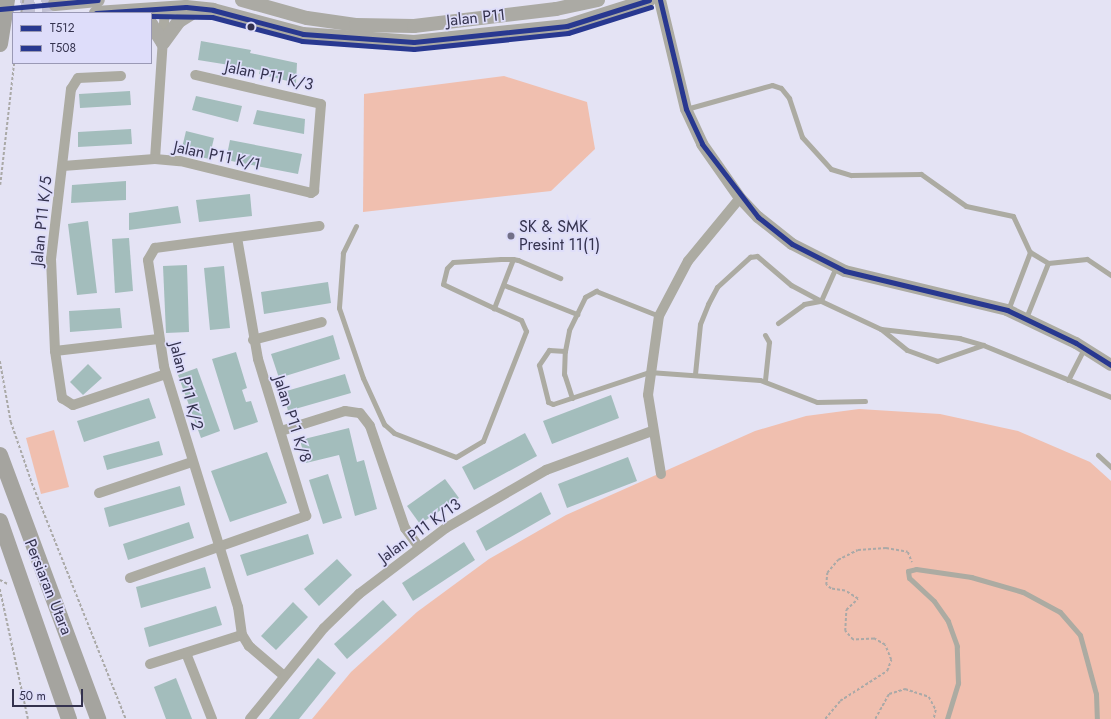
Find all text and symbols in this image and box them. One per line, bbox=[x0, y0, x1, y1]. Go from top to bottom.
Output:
street label: Jalan P11 bbox=[446, 5, 506, 31]
legend bbox=[12, 12, 152, 64]
text: T512 bbox=[50, 19, 75, 37]
unlabelled marker bbox=[246, 22, 256, 32]
text: T508 bbox=[50, 39, 76, 57]
street label: Jalan P11 K/3 bbox=[223, 57, 315, 95]
street label: Jalan P11 K/1 bbox=[172, 137, 262, 175]
street label: Jalan P11 K/5 bbox=[28, 175, 56, 267]
place label: SK & SMK Presint 11(1) bbox=[519, 217, 600, 255]
marker: SK & SMK Presint 11(1) bbox=[506, 231, 516, 241]
street label: Jalan P11 K/2 bbox=[165, 340, 207, 432]
street label: Jalan P11 K/8 bbox=[269, 373, 315, 465]
street label: Jalan P11 K/13 bbox=[375, 495, 465, 567]
street label: Persiaran Utara bbox=[20, 536, 76, 638]
scale bar bbox=[14, 681, 85, 707]
text: 50 m bbox=[19, 687, 46, 705]

